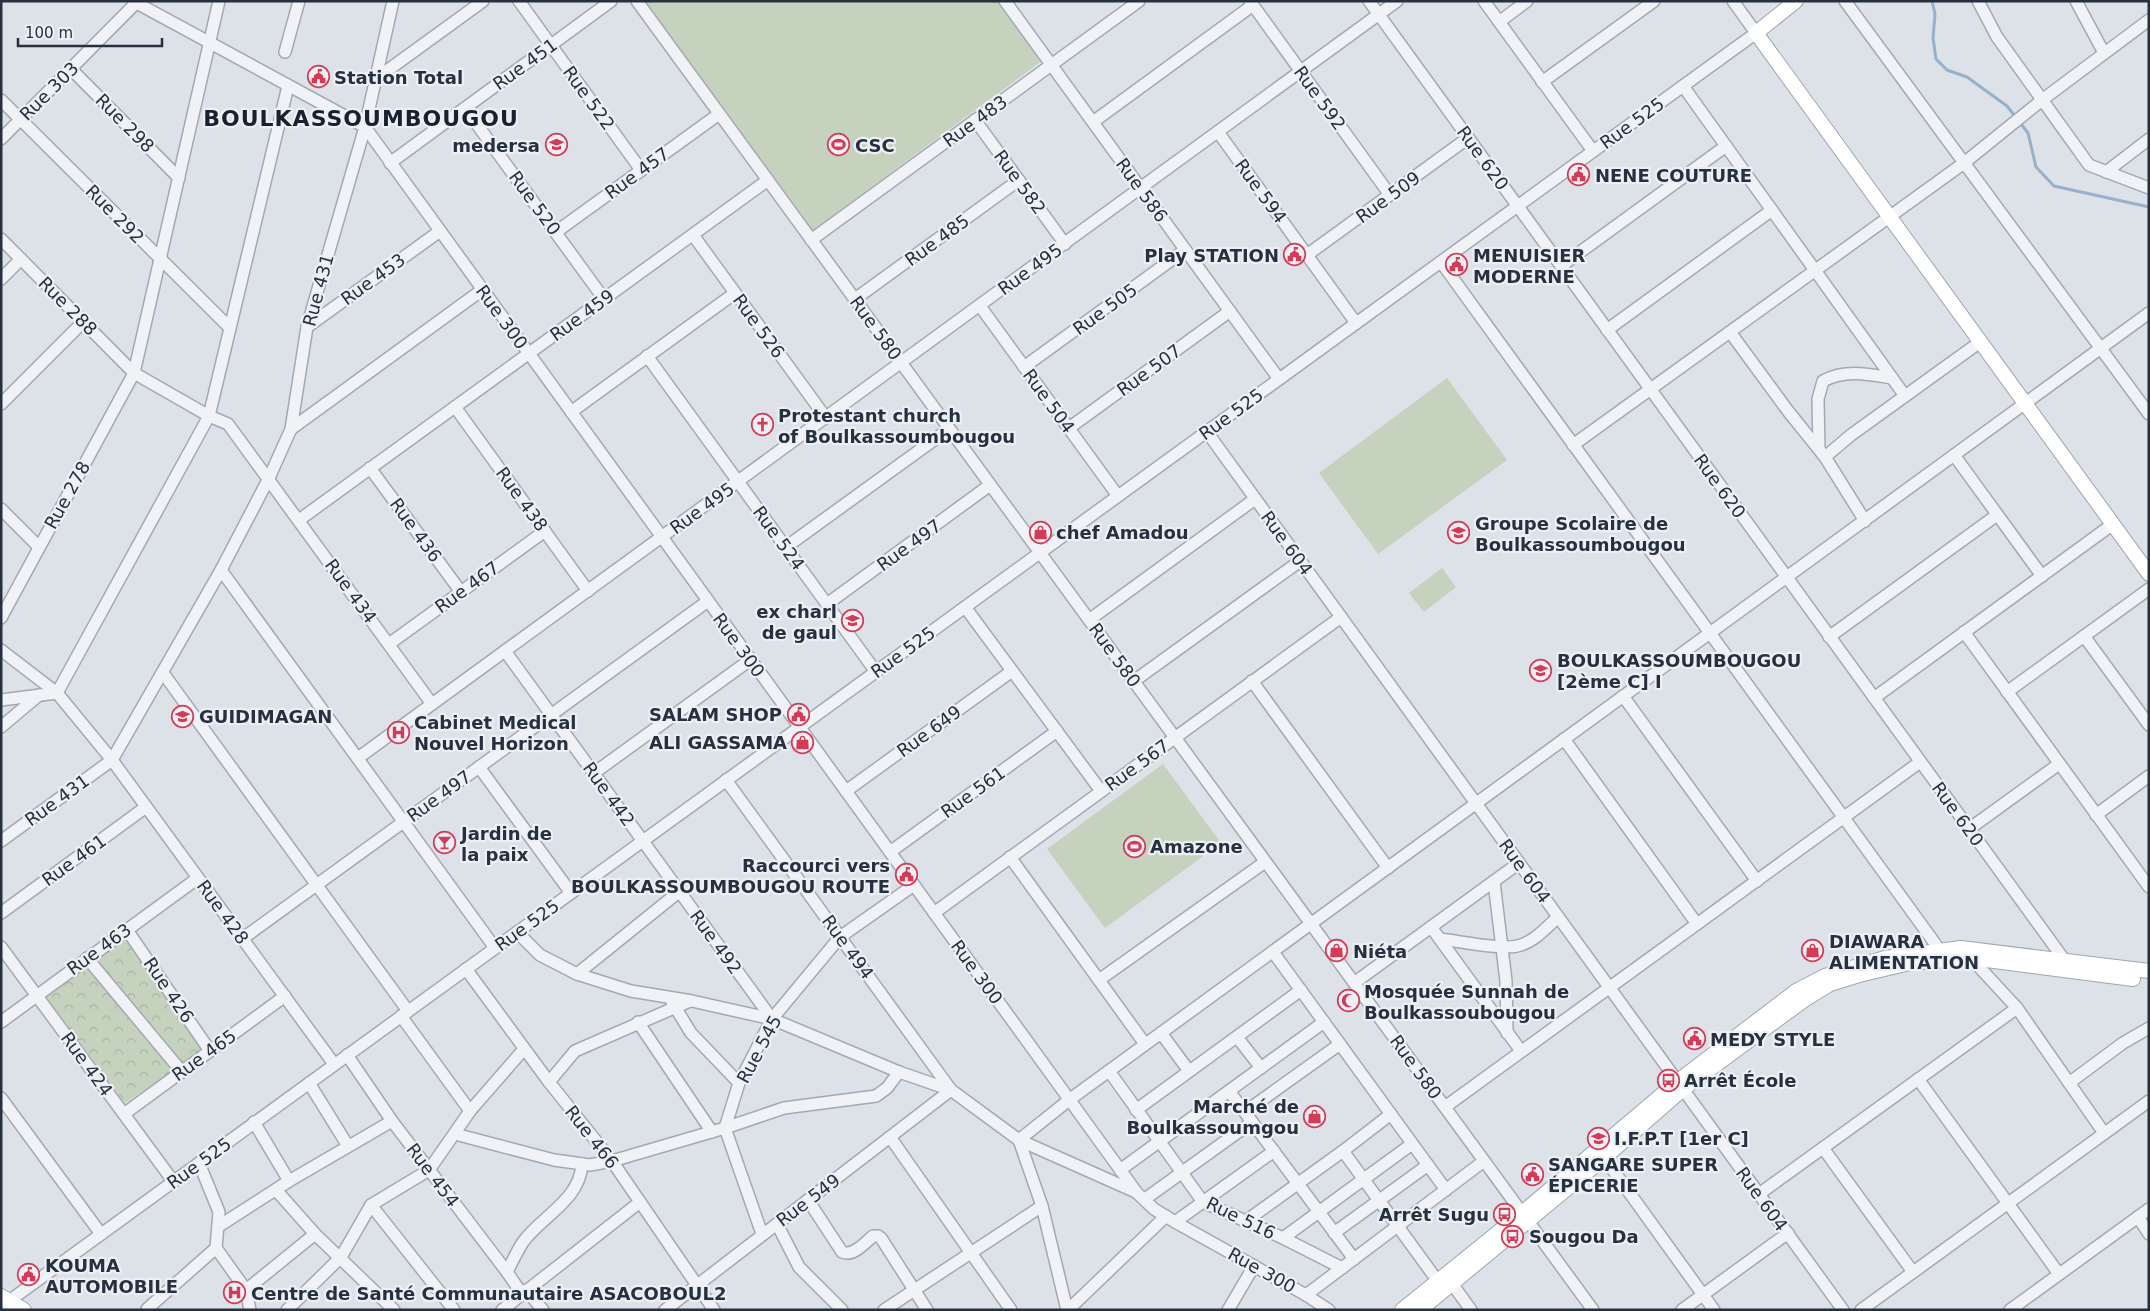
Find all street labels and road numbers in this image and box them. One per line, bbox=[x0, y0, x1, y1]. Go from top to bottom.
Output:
street label: Rue 451 bbox=[489, 34, 561, 94]
street label: Rue 303 bbox=[15, 57, 83, 125]
street label: Rue 522 bbox=[559, 62, 619, 134]
street label: Rue 592 bbox=[1290, 62, 1350, 134]
street label: Rue 298 bbox=[91, 89, 159, 157]
street label: Rue 483 bbox=[939, 91, 1011, 151]
street label: Rue 525 bbox=[1596, 93, 1668, 153]
street label: Rue 620 bbox=[1453, 122, 1513, 194]
street label: Rue 457 bbox=[601, 143, 673, 203]
street label: Rue 582 bbox=[990, 146, 1050, 218]
street label: Rue 586 bbox=[1112, 154, 1172, 226]
street label: Rue 594 bbox=[1231, 155, 1291, 227]
street label: Rue 520 bbox=[505, 167, 565, 239]
street label: Rue 509 bbox=[1352, 167, 1424, 227]
street label: Rue 292 bbox=[81, 180, 149, 248]
street label: Rue 485 bbox=[901, 210, 973, 270]
street label: Rue 495 bbox=[994, 239, 1066, 299]
street label: Rue 453 bbox=[337, 249, 409, 309]
street label: Rue 431 bbox=[298, 251, 338, 329]
street label: Rue 288 bbox=[34, 272, 102, 340]
street label: Rue 505 bbox=[1069, 279, 1141, 339]
street label: Rue 300 bbox=[472, 281, 532, 353]
street label: Rue 459 bbox=[546, 285, 618, 345]
street label: Rue 526 bbox=[729, 290, 789, 362]
street label: Rue 580 bbox=[846, 292, 906, 364]
street label: Rue 507 bbox=[1113, 340, 1185, 400]
street label: Rue 504 bbox=[1019, 365, 1079, 437]
street label: Rue 525 bbox=[1195, 384, 1267, 444]
street label: Rue 620 bbox=[1690, 450, 1750, 522]
street label: Rue 278 bbox=[40, 457, 94, 533]
street label: Rue 438 bbox=[492, 463, 552, 535]
street label: Rue 495 bbox=[666, 478, 738, 538]
street label: Rue 436 bbox=[386, 494, 446, 566]
street label: Rue 524 bbox=[749, 502, 809, 574]
street label: Rue 604 bbox=[1257, 507, 1317, 579]
street label: Rue 497 bbox=[873, 515, 945, 575]
street label: Rue 434 bbox=[321, 555, 381, 627]
street label: Rue 467 bbox=[431, 557, 503, 617]
street label: Rue 300 bbox=[709, 609, 769, 681]
street label: Rue 580 bbox=[1085, 619, 1145, 691]
street label: Rue 525 bbox=[867, 622, 939, 682]
street label: Rue 649 bbox=[893, 701, 965, 761]
street label: Rue 567 bbox=[1101, 735, 1173, 795]
street label: Rue 442 bbox=[579, 758, 639, 830]
street label: Rue 561 bbox=[937, 762, 1009, 822]
street label: Rue 497 bbox=[403, 766, 475, 826]
street label: Rue 431 bbox=[21, 770, 93, 830]
street label: Rue 620 bbox=[1928, 778, 1988, 850]
street label: Rue 461 bbox=[38, 830, 110, 890]
street label: Rue 604 bbox=[1495, 835, 1555, 907]
street label: Rue 428 bbox=[193, 876, 253, 948]
street label: Rue 525 bbox=[491, 895, 563, 955]
street label: Rue 492 bbox=[686, 906, 746, 978]
street label: Rue 494 bbox=[818, 911, 878, 983]
street label: Rue 463 bbox=[63, 919, 135, 979]
street label: Rue 300 bbox=[947, 936, 1007, 1008]
street label: Rue 426 bbox=[140, 953, 198, 1027]
street label: Rue 545 bbox=[732, 1011, 786, 1087]
street label: Rue 465 bbox=[168, 1025, 240, 1085]
street label: Rue 424 bbox=[57, 1028, 117, 1100]
street label: Rue 580 bbox=[1386, 1031, 1446, 1103]
street label: Rue 466 bbox=[561, 1101, 623, 1173]
street label: Rue 525 bbox=[163, 1133, 235, 1193]
street label: Rue 454 bbox=[402, 1139, 464, 1211]
street label: Rue 604 bbox=[1732, 1163, 1792, 1235]
street label: Rue 549 bbox=[772, 1169, 844, 1231]
street label: Rue 516 bbox=[1203, 1192, 1279, 1244]
street label: Rue 300 bbox=[1224, 1243, 1300, 1297]

